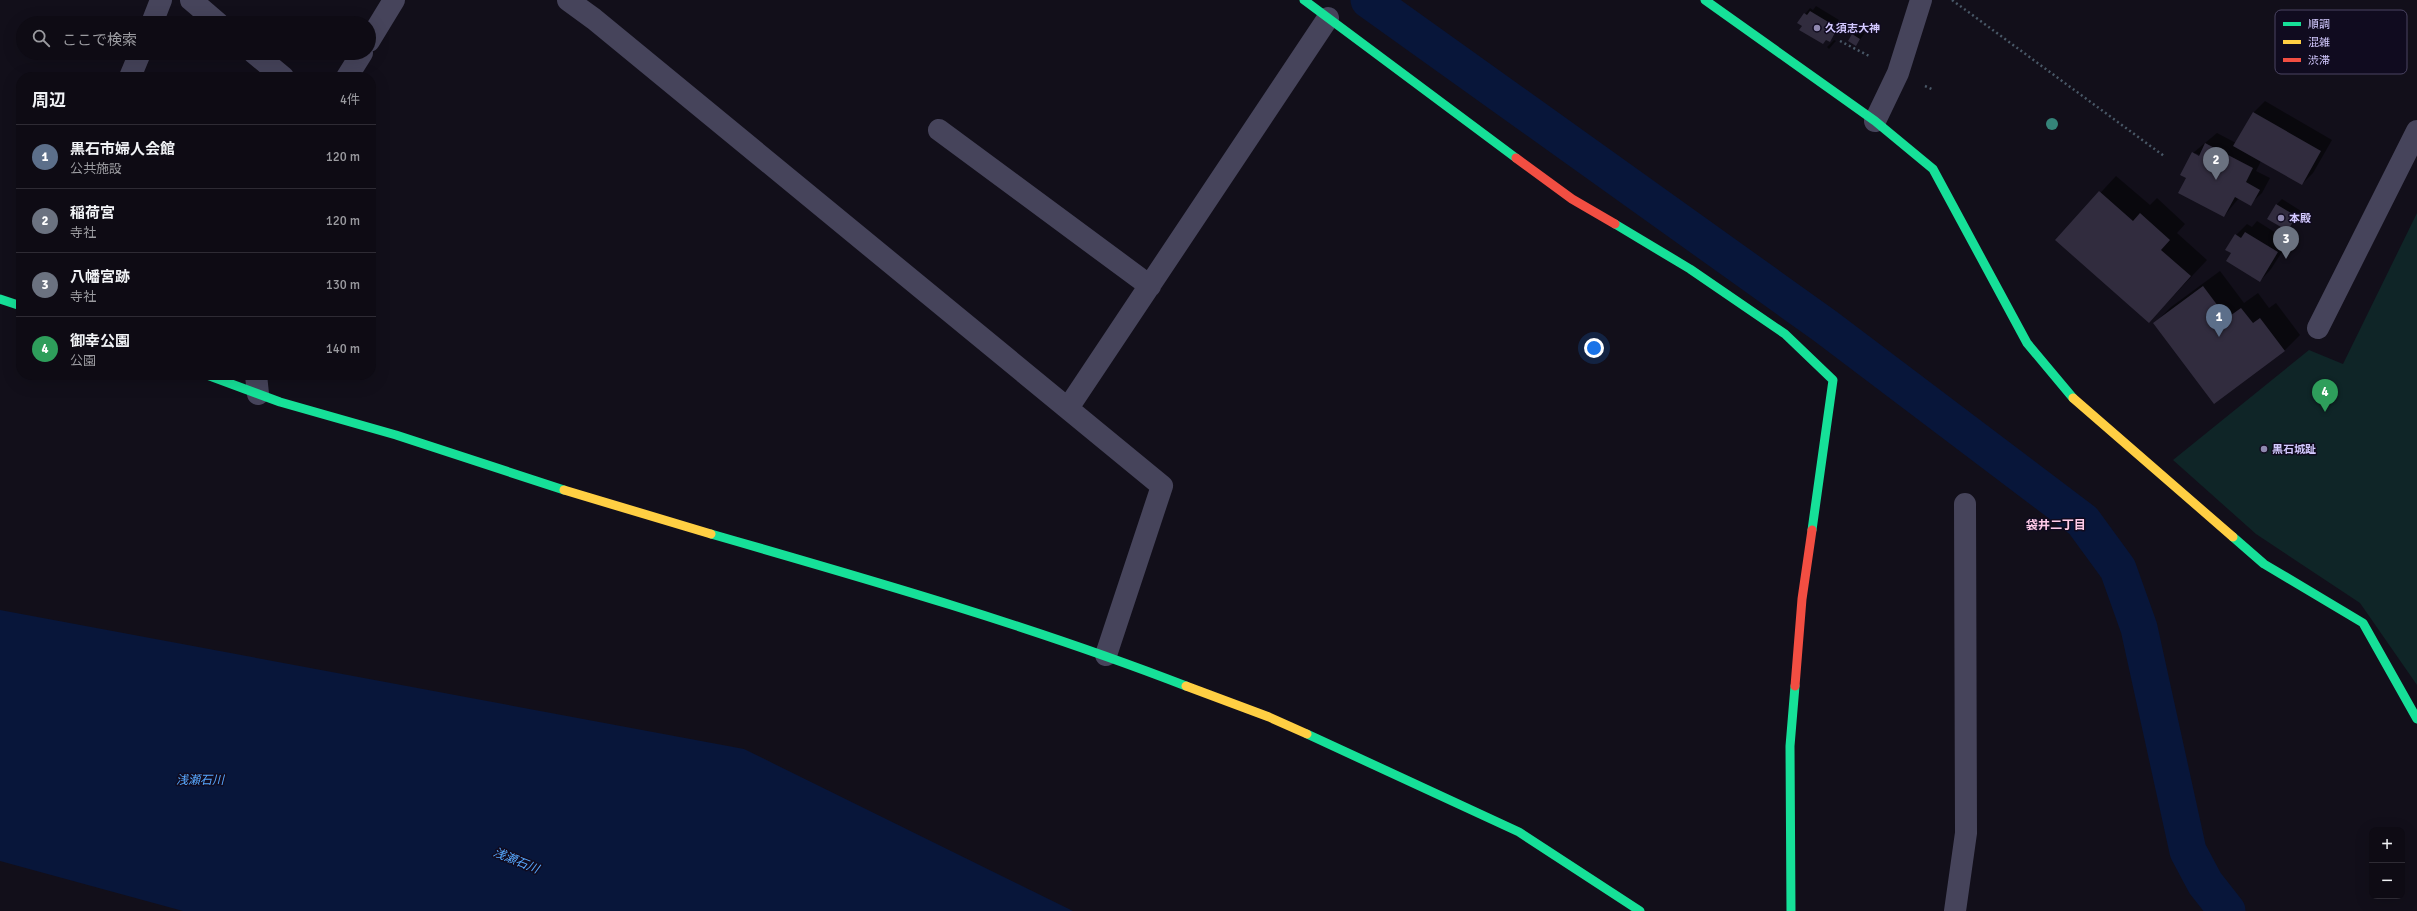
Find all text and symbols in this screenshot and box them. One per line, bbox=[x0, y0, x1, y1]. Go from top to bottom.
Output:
legend bbox=[2275, 10, 2407, 74]
search box bbox=[16, 16, 376, 60]
text: 順調 bbox=[2308, 18, 2330, 31]
place label: 久須志大神 bbox=[1825, 22, 1880, 35]
marker: 久須志大神 bbox=[1812, 23, 1822, 33]
icon: search bbox=[30, 27, 52, 49]
text: ここで検索 bbox=[62, 31, 137, 49]
text: 混雑 bbox=[2308, 36, 2330, 49]
text: 渋滞 bbox=[2308, 54, 2330, 67]
text: 周辺 bbox=[32, 90, 66, 111]
text: 4件 bbox=[340, 92, 360, 108]
text: 黒石市婦人会館 bbox=[70, 140, 175, 158]
pin: 2 bbox=[2203, 147, 2229, 180]
text: 1 bbox=[41, 149, 49, 165]
text: 120 m bbox=[326, 149, 360, 165]
text: 公共施設 bbox=[70, 161, 122, 177]
text: 稲荷宮 bbox=[70, 204, 115, 222]
place label: 本殿 bbox=[2289, 212, 2311, 225]
text: 2 bbox=[41, 213, 49, 229]
text: 120 m bbox=[326, 213, 360, 229]
marker: 本殿 bbox=[2276, 213, 2286, 223]
text: 寺社 bbox=[70, 225, 96, 241]
pin: 3 bbox=[2273, 226, 2299, 259]
text: 八幡宮跡 bbox=[70, 268, 130, 286]
text: 3 bbox=[41, 277, 49, 293]
text: 130 m bbox=[326, 277, 360, 293]
text: 寺社 bbox=[70, 289, 96, 305]
pin: 1 bbox=[2206, 304, 2232, 337]
text: 御幸公園 bbox=[70, 332, 130, 350]
your location bbox=[1584, 338, 1604, 358]
text: 4 bbox=[41, 341, 49, 357]
text: 140 m bbox=[326, 341, 360, 357]
text: 公園 bbox=[70, 353, 96, 369]
pin: 4 bbox=[2312, 379, 2338, 412]
place label: 黒石城趾 bbox=[2272, 443, 2316, 456]
marker: 黒石城趾 bbox=[2259, 444, 2269, 454]
district label: 袋井二丁目 bbox=[2025, 518, 2086, 533]
water label: 浅瀬石川 bbox=[176, 773, 226, 788]
map controls bbox=[2369, 827, 2405, 899]
button: + bbox=[2369, 827, 2405, 863]
water label: 浅瀬石川 bbox=[491, 845, 543, 878]
button: − bbox=[2369, 863, 2405, 899]

